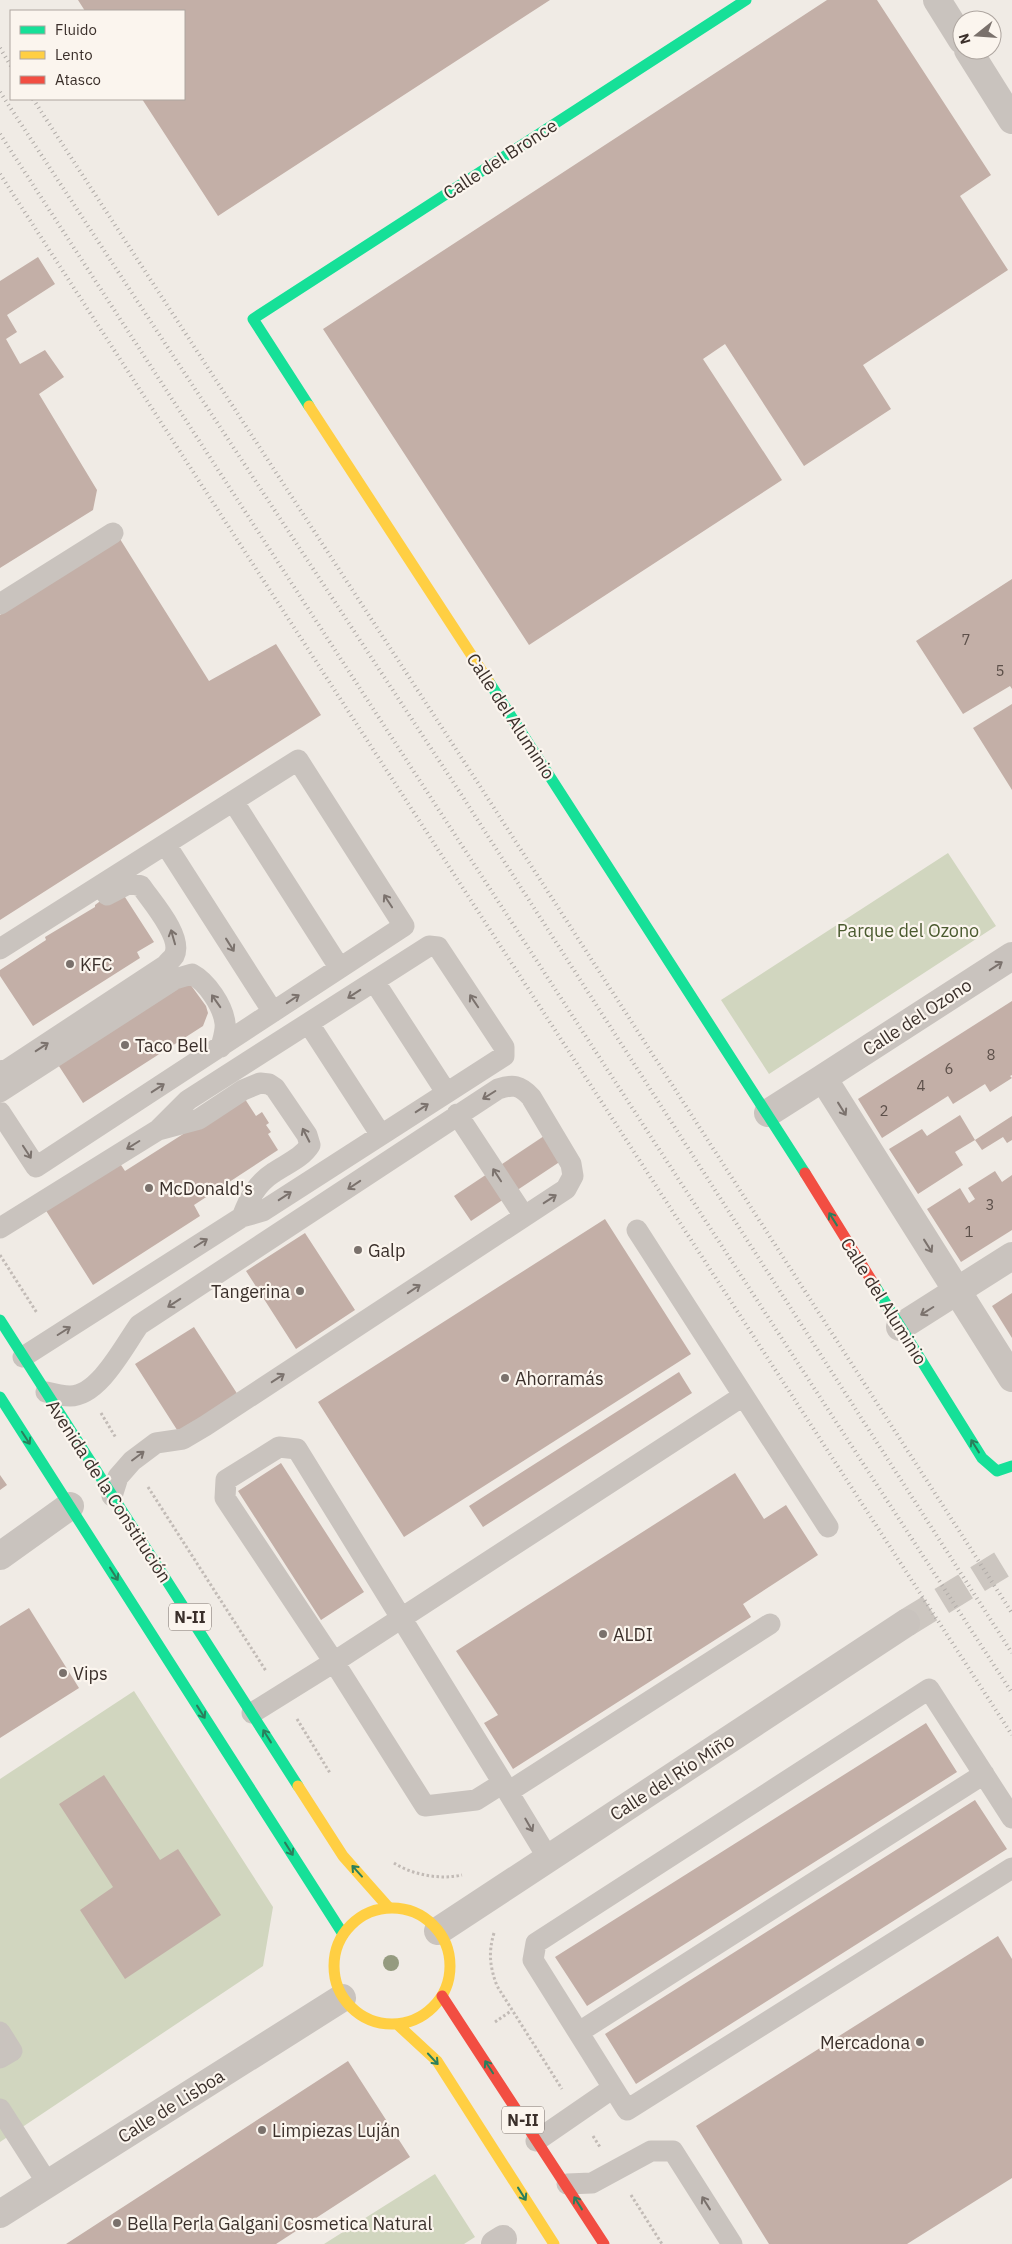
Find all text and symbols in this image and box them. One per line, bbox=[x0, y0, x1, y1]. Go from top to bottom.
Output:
legend bbox=[10, 10, 185, 100]
north arrow bbox=[952, 10, 1002, 60]
text: Fluido bbox=[55, 20, 97, 39]
text: N bbox=[954, 31, 975, 46]
text: Lento bbox=[55, 45, 93, 64]
text: Atasco bbox=[55, 70, 101, 89]
street label: Calle del Bronce bbox=[439, 113, 561, 204]
house number: 7 bbox=[961, 630, 971, 649]
street label: Calle del Aluminio bbox=[462, 649, 560, 783]
house number: 5 bbox=[995, 661, 1005, 680]
one-way arrow bbox=[383, 894, 393, 908]
park label: Parque del Ozono bbox=[837, 919, 979, 942]
one-way arrow bbox=[168, 930, 177, 946]
one-way arrow bbox=[225, 938, 235, 952]
place label: KFC bbox=[80, 953, 112, 976]
marker: KFC bbox=[64, 958, 76, 970]
one-way arrow bbox=[989, 961, 1003, 972]
street label: Calle del Ozono bbox=[858, 973, 976, 1061]
one-way arrow bbox=[348, 990, 362, 1000]
one-way arrow bbox=[211, 994, 221, 1008]
one-way arrow bbox=[286, 994, 300, 1004]
one-way arrow bbox=[469, 994, 479, 1008]
place label: Taco Bell bbox=[135, 1034, 208, 1057]
marker: Taco Bell bbox=[119, 1039, 131, 1051]
one-way arrow bbox=[34, 1041, 48, 1051]
house number: 8 bbox=[986, 1045, 996, 1064]
house number: 6 bbox=[944, 1059, 954, 1078]
house number: 4 bbox=[916, 1076, 926, 1095]
one-way arrow bbox=[150, 1083, 164, 1093]
one-way arrow bbox=[482, 1090, 496, 1100]
one-way arrow bbox=[837, 1101, 847, 1115]
house number: 2 bbox=[879, 1101, 889, 1120]
one-way arrow bbox=[414, 1103, 428, 1113]
one-way arrow bbox=[300, 1128, 310, 1143]
one-way arrow bbox=[126, 1140, 140, 1151]
one-way arrow bbox=[22, 1145, 32, 1159]
one-way arrow bbox=[492, 1169, 502, 1183]
place label: McDonald's bbox=[159, 1177, 253, 1200]
one-way arrow bbox=[347, 1180, 361, 1190]
marker: McDonald's bbox=[143, 1182, 155, 1194]
one-way arrow bbox=[278, 1191, 292, 1201]
one-way arrow bbox=[543, 1194, 557, 1205]
house number: 3 bbox=[985, 1195, 995, 1214]
one-way arrow bbox=[828, 1213, 838, 1227]
house number: 1 bbox=[964, 1222, 974, 1241]
street label: Calle del Aluminio bbox=[836, 1233, 932, 1369]
one-way arrow bbox=[194, 1238, 208, 1249]
place label: Galp bbox=[368, 1239, 405, 1262]
one-way arrow bbox=[924, 1239, 934, 1253]
marker: Galp bbox=[352, 1244, 364, 1256]
place label: Tangerina bbox=[211, 1280, 290, 1303]
one-way arrow bbox=[407, 1284, 421, 1294]
marker: Tangerina bbox=[294, 1285, 306, 1297]
one-way arrow bbox=[167, 1298, 181, 1308]
one-way arrow bbox=[920, 1306, 934, 1316]
one-way arrow bbox=[57, 1325, 71, 1336]
place label: Ahorramás bbox=[515, 1367, 604, 1390]
marker: Ahorramás bbox=[499, 1372, 511, 1384]
one-way arrow bbox=[271, 1373, 285, 1383]
street label: Avenida de la Constitución bbox=[41, 1395, 177, 1587]
one-way arrow bbox=[22, 1430, 32, 1444]
one-way arrow bbox=[969, 1440, 979, 1454]
one-way arrow bbox=[131, 1451, 144, 1462]
one-way arrow bbox=[109, 1567, 119, 1581]
road number: N-II bbox=[169, 1604, 211, 1630]
place label: ALDI bbox=[613, 1623, 653, 1646]
marker: ALDI bbox=[597, 1628, 609, 1640]
place label: Vips bbox=[73, 1662, 108, 1685]
marker: Vips bbox=[57, 1667, 69, 1679]
one-way arrow bbox=[197, 1704, 207, 1718]
street label: Calle del Río Miño bbox=[605, 1728, 739, 1826]
one-way arrow bbox=[261, 1730, 271, 1744]
one-way arrow bbox=[524, 1817, 534, 1831]
one-way arrow bbox=[284, 1841, 294, 1855]
one-way arrow bbox=[351, 1865, 362, 1878]
place label: Mercadona bbox=[820, 2031, 910, 2054]
marker: Mercadona bbox=[914, 2036, 926, 2048]
one-way arrow bbox=[427, 2052, 439, 2065]
one-way arrow bbox=[483, 2060, 494, 2074]
street label: Calle de Lisboa bbox=[113, 2064, 229, 2148]
road number: N-II bbox=[502, 2106, 544, 2134]
place label: Limpiezas Luján bbox=[272, 2119, 400, 2142]
marker: Limpiezas Luján bbox=[256, 2124, 268, 2136]
one-way arrow bbox=[517, 2187, 527, 2201]
one-way arrow bbox=[573, 2196, 583, 2210]
one-way arrow bbox=[701, 2196, 711, 2210]
place label: Bella Perla Galgani Cosmetica Natural bbox=[127, 2212, 432, 2235]
marker: Bella Perla Galgani Cosmetica Natural bbox=[111, 2217, 123, 2229]

